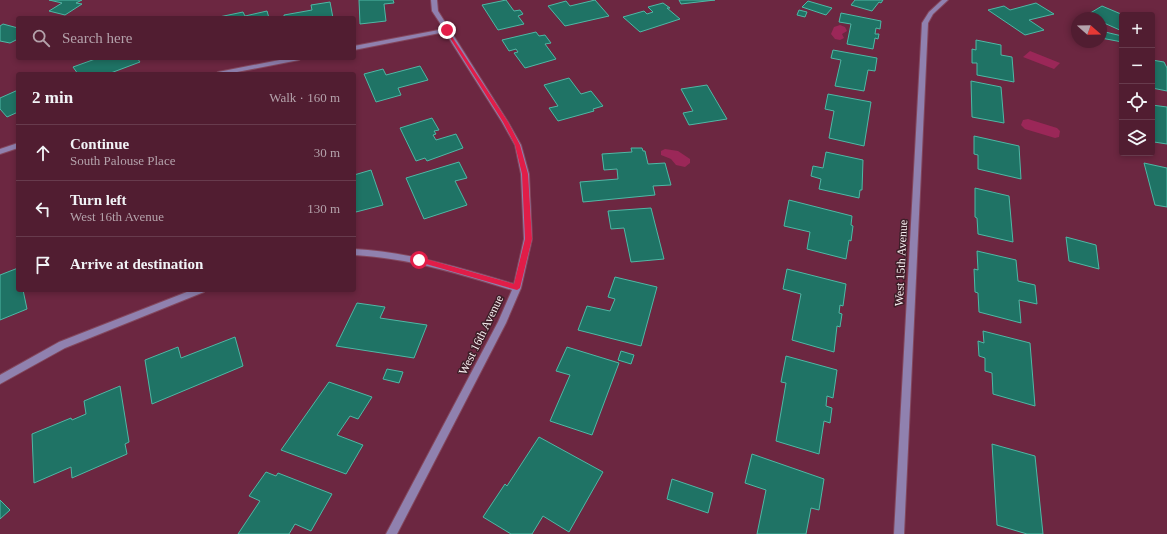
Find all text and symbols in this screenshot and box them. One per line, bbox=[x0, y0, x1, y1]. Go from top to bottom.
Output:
north arrow bbox=[1071, 12, 1107, 48]
map controls bbox=[1119, 12, 1155, 156]
button: + bbox=[1119, 12, 1155, 48]
search box bbox=[16, 16, 356, 60]
route end bbox=[438, 21, 456, 39]
icon: search bbox=[30, 27, 52, 49]
text: Search here bbox=[62, 30, 132, 46]
button: − bbox=[1119, 48, 1155, 84]
button: locate bbox=[1119, 84, 1155, 120]
text: 2 min bbox=[32, 88, 73, 107]
text: Walk · 160 m bbox=[269, 90, 340, 105]
button: layers bbox=[1119, 120, 1155, 156]
text: Continue bbox=[70, 136, 129, 152]
icon: ahead bbox=[32, 142, 54, 164]
text: 30 m bbox=[314, 145, 340, 160]
text: South Palouse Place bbox=[70, 153, 175, 168]
text: Turn left bbox=[70, 192, 127, 208]
icon: left bbox=[32, 198, 54, 220]
text: 130 m bbox=[307, 201, 340, 216]
text: West 16th Avenue bbox=[70, 209, 164, 224]
street label: West 15th Avenue bbox=[892, 219, 910, 307]
route start bbox=[410, 251, 428, 269]
icon: arrive bbox=[32, 254, 54, 276]
text: Arrive at destination bbox=[70, 256, 203, 272]
street label: West 16th Avenue bbox=[456, 293, 506, 377]

